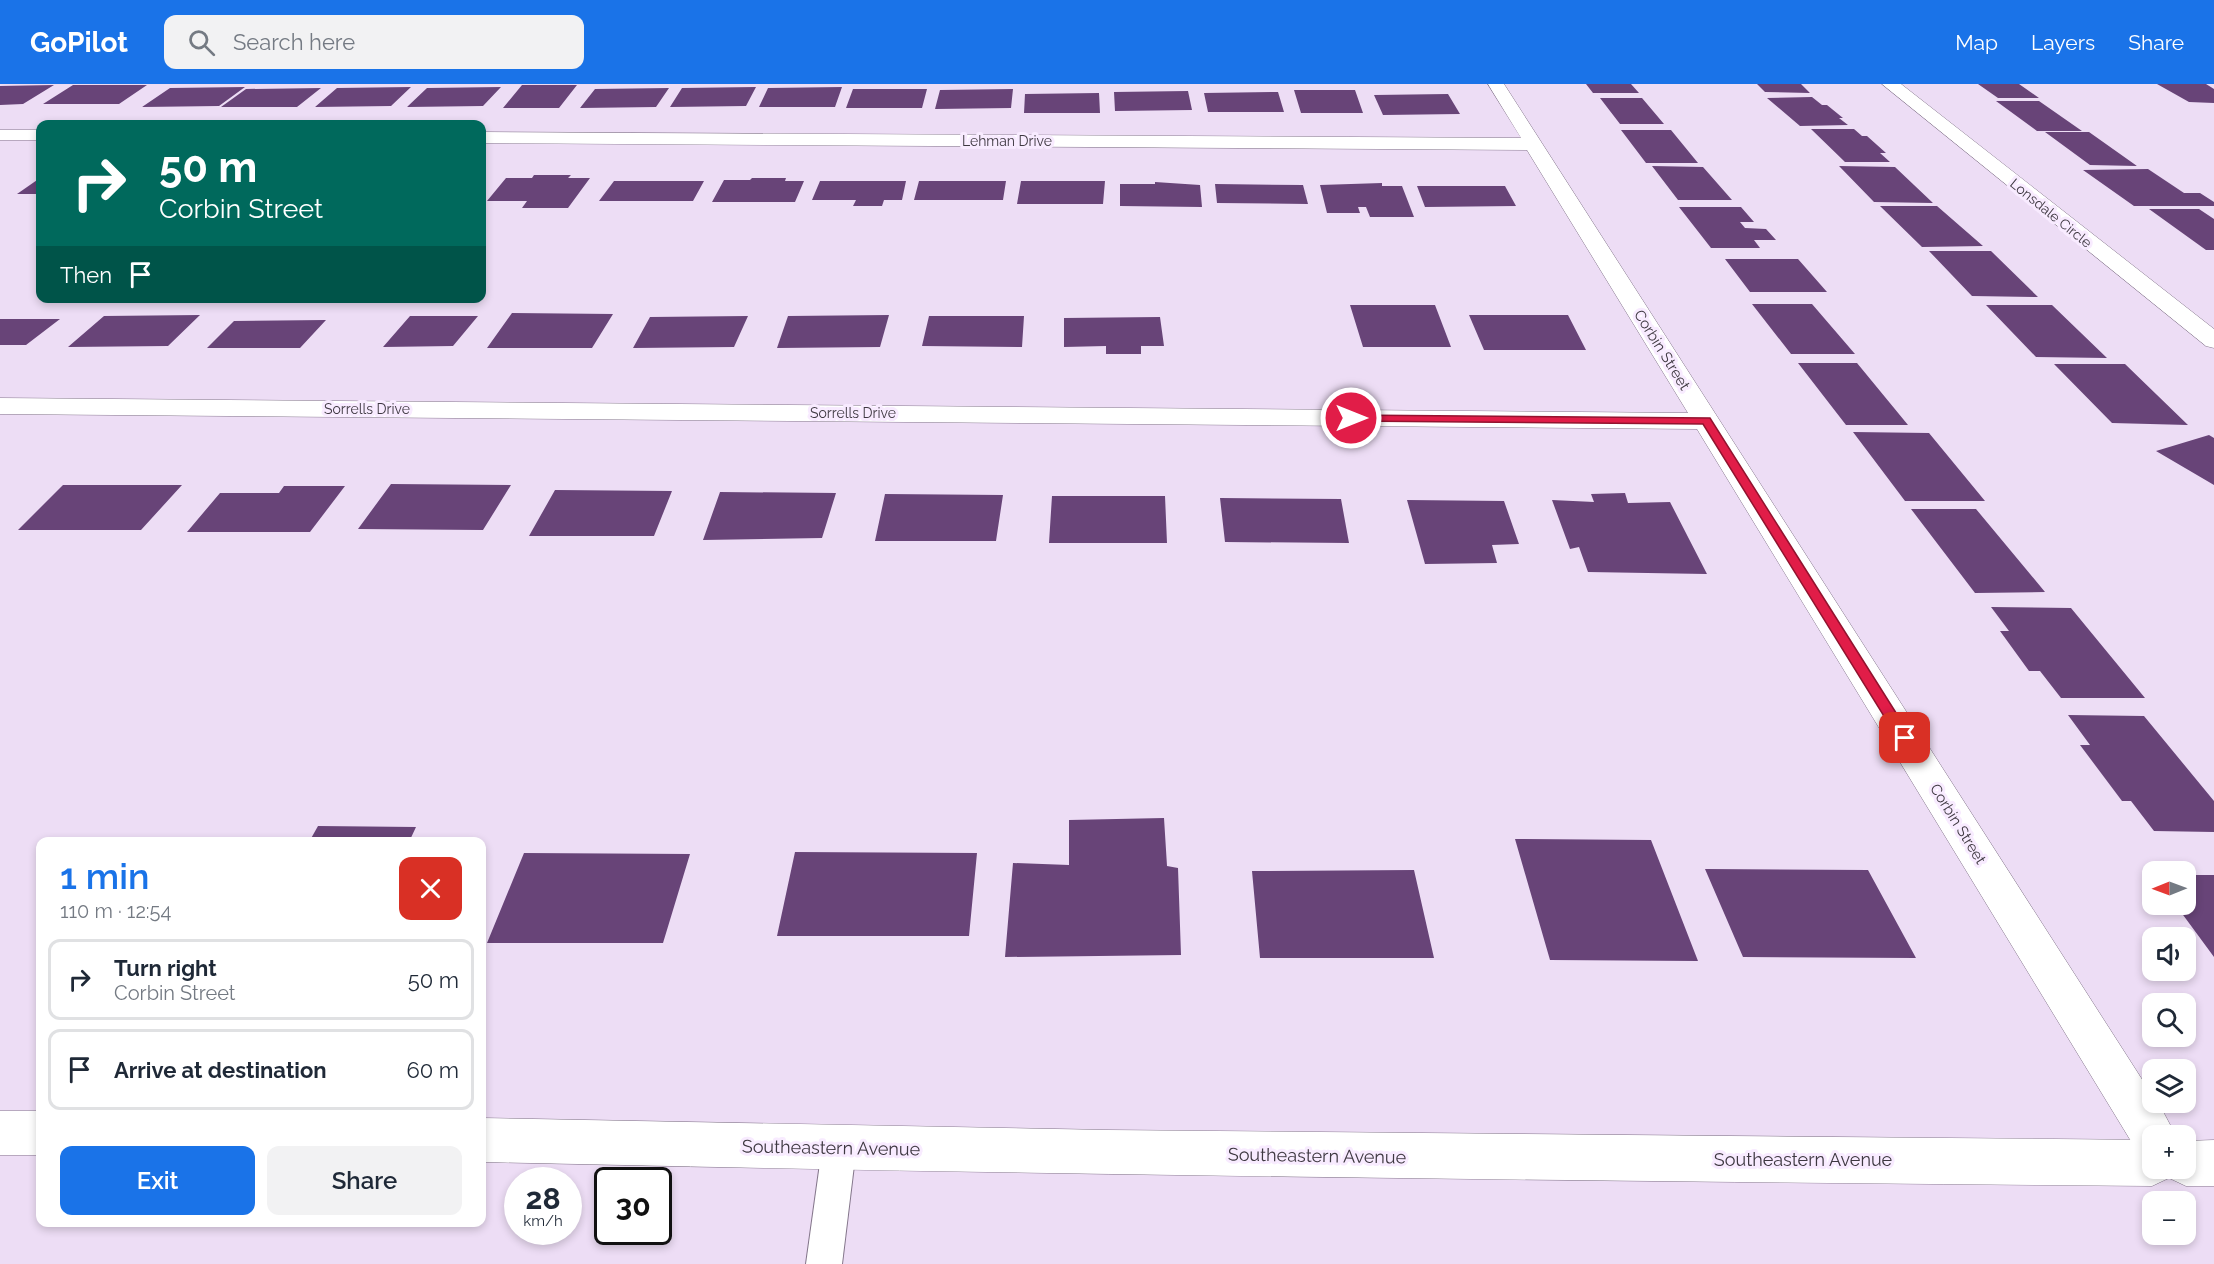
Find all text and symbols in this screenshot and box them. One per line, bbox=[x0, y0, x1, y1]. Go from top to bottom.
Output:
search box bbox=[164, 15, 584, 69]
text: GoPilot bbox=[30, 26, 128, 59]
icon: search bbox=[185, 26, 218, 59]
text: Search here bbox=[233, 29, 355, 55]
text: Map bbox=[1955, 30, 1998, 55]
text: Layers bbox=[2031, 30, 2095, 55]
text: Share bbox=[2128, 30, 2184, 55]
street label: Lehman Drive bbox=[962, 133, 1052, 149]
text: 50 m bbox=[159, 143, 257, 192]
icon: right bbox=[60, 144, 138, 222]
street label: Lonsdale Circle bbox=[2007, 175, 2095, 251]
text: Corbin Street bbox=[159, 193, 323, 224]
icon: arrive bbox=[124, 258, 157, 291]
text: Then bbox=[60, 262, 112, 288]
street label: Corbin Street bbox=[1630, 307, 1694, 393]
position arrow bbox=[1319, 386, 1383, 450]
street label: Sorrells Drive bbox=[324, 401, 410, 417]
street label: Sorrells Drive bbox=[810, 405, 896, 421]
pin bbox=[1879, 712, 1930, 763]
icon: arrive bbox=[1888, 721, 1921, 754]
street label: Corbin Street bbox=[1926, 781, 1990, 867]
text: 1 min bbox=[60, 855, 149, 897]
button: close bbox=[399, 857, 462, 920]
north arrow bbox=[2142, 861, 2196, 915]
map controls bbox=[2142, 861, 2196, 1245]
text: 110 m · 12:54 bbox=[60, 899, 171, 923]
button: sound bbox=[2142, 927, 2196, 981]
text: Turn right bbox=[114, 955, 217, 981]
icon: right bbox=[63, 963, 96, 996]
text: 50 m bbox=[408, 967, 459, 993]
text: Corbin Street bbox=[114, 981, 236, 1005]
button: search bbox=[2142, 993, 2196, 1047]
icon: arrive bbox=[63, 1053, 96, 1086]
text: Arrive at destination bbox=[114, 1057, 327, 1083]
text: 60 m bbox=[406, 1057, 459, 1083]
button: layers bbox=[2142, 1059, 2196, 1113]
button: + bbox=[2142, 1125, 2196, 1179]
street label: Southeastern Avenue bbox=[742, 1135, 921, 1160]
street label: Southeastern Avenue bbox=[1228, 1143, 1407, 1168]
button: Exit bbox=[60, 1146, 255, 1215]
button: Share bbox=[267, 1146, 462, 1215]
street label: Southeastern Avenue bbox=[1714, 1149, 1893, 1170]
speed limit sign: 30 bbox=[594, 1167, 672, 1245]
text: 28 bbox=[525, 1181, 561, 1216]
button: − bbox=[2142, 1191, 2196, 1245]
text: km/h bbox=[523, 1212, 563, 1230]

